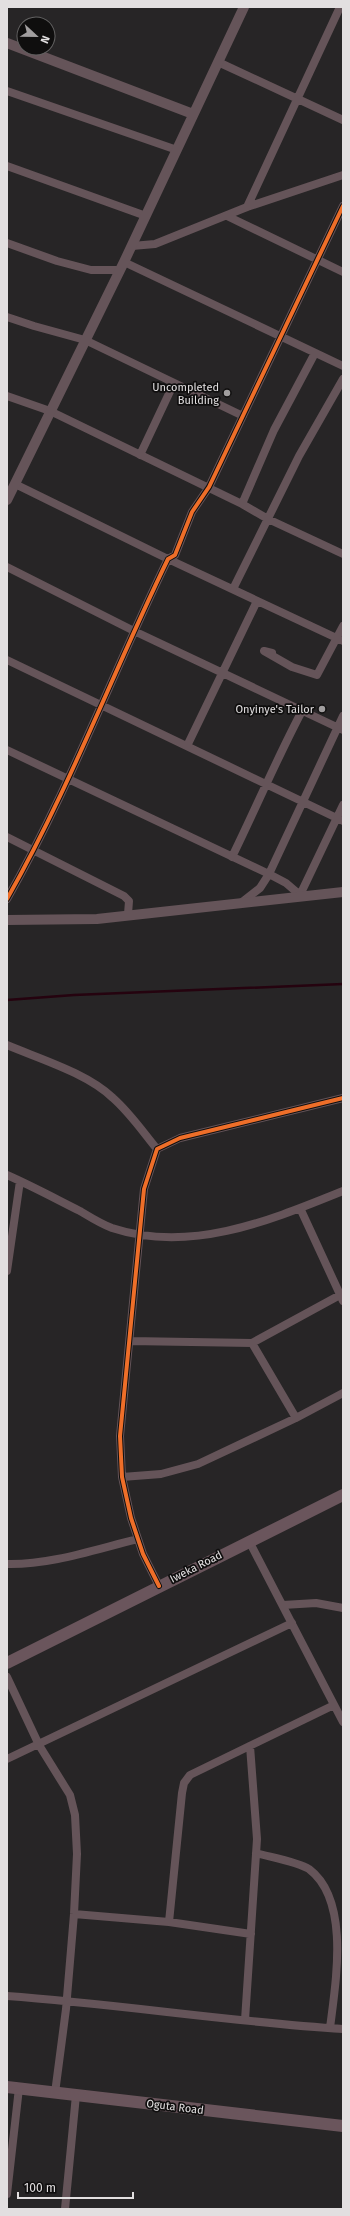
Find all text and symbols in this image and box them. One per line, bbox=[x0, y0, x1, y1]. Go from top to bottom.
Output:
north arrow bbox=[16, 16, 56, 56]
text: N bbox=[37, 34, 52, 45]
place label: Uncompleted Building bbox=[152, 381, 219, 407]
marker: Uncompleted Building bbox=[222, 388, 232, 398]
place label: Onyinye's Tailor bbox=[235, 703, 315, 716]
marker: Onyinye's Tailor bbox=[317, 704, 327, 714]
street label: Iweka Road bbox=[168, 1548, 224, 1586]
street label: Oguta Road bbox=[146, 2097, 204, 2117]
scale bar bbox=[18, 2174, 133, 2200]
text: 100 m bbox=[24, 2181, 56, 2195]

